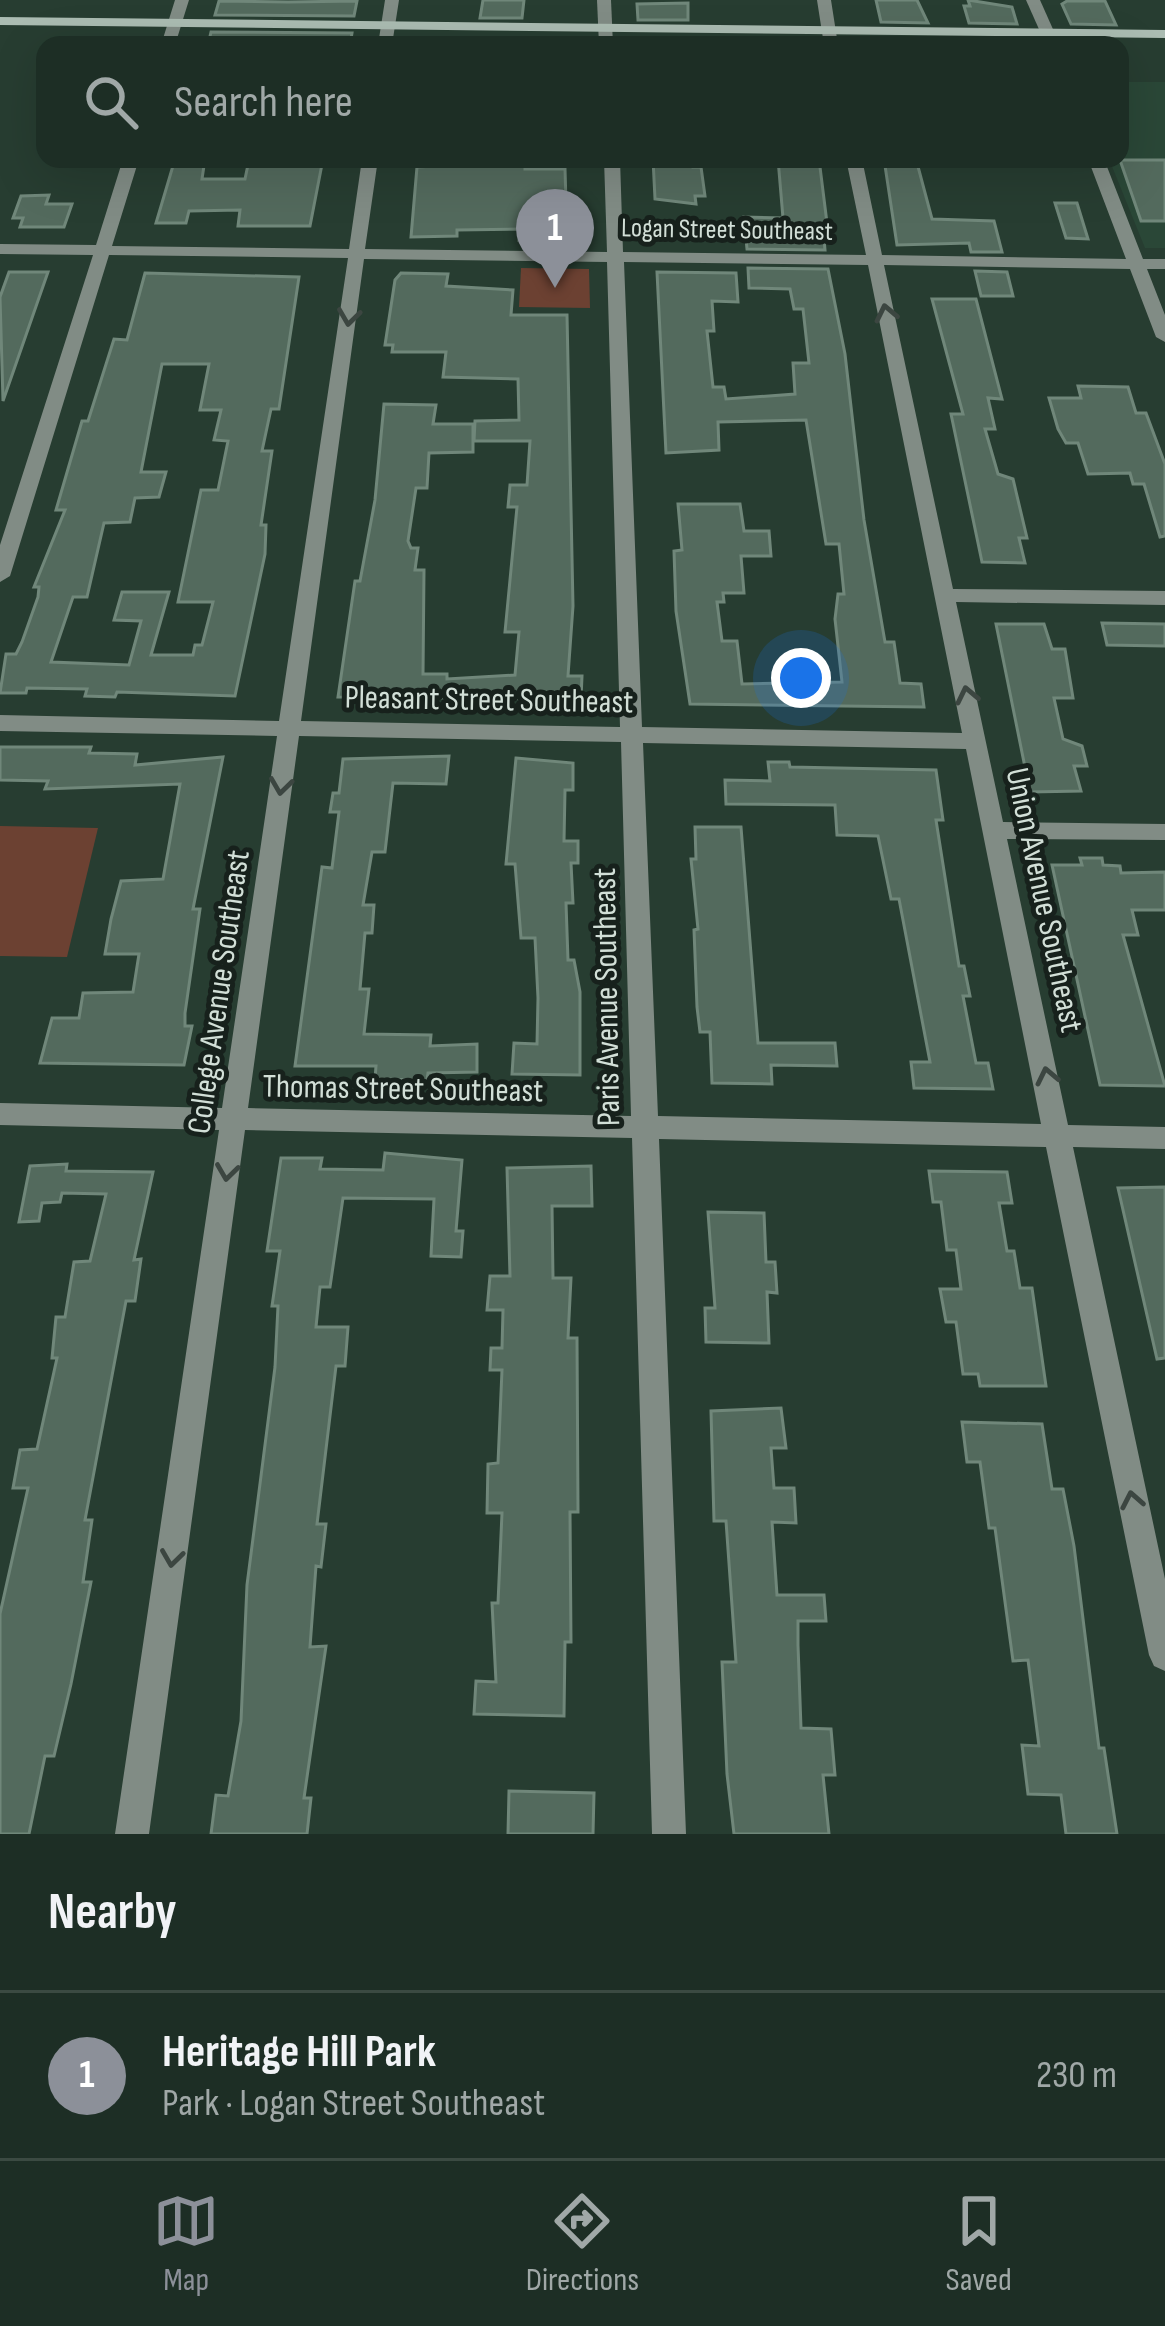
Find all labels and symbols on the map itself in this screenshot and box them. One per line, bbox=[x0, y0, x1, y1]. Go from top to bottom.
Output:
pin: 1 bbox=[516, 189, 594, 288]
street label: Logan Street Southeast bbox=[621, 212, 833, 248]
one-way arrow bbox=[874, 304, 900, 324]
one-way arrow bbox=[337, 307, 363, 326]
your location bbox=[771, 648, 831, 708]
street label: Pleasant Street Southeast bbox=[344, 677, 634, 723]
one-way arrow bbox=[955, 685, 981, 705]
street label: Union Avenue Southeast bbox=[996, 764, 1092, 1036]
one-way arrow bbox=[269, 776, 295, 796]
street label: College Avenue Southeast bbox=[179, 848, 259, 1136]
street label: Paris Avenue Southeast bbox=[585, 867, 629, 1127]
street label: Thomas Street Southeast bbox=[262, 1067, 544, 1111]
one-way arrow bbox=[1036, 1067, 1061, 1087]
one-way arrow bbox=[215, 1162, 241, 1182]
one-way arrow bbox=[1120, 1490, 1146, 1510]
one-way arrow bbox=[160, 1548, 186, 1568]

